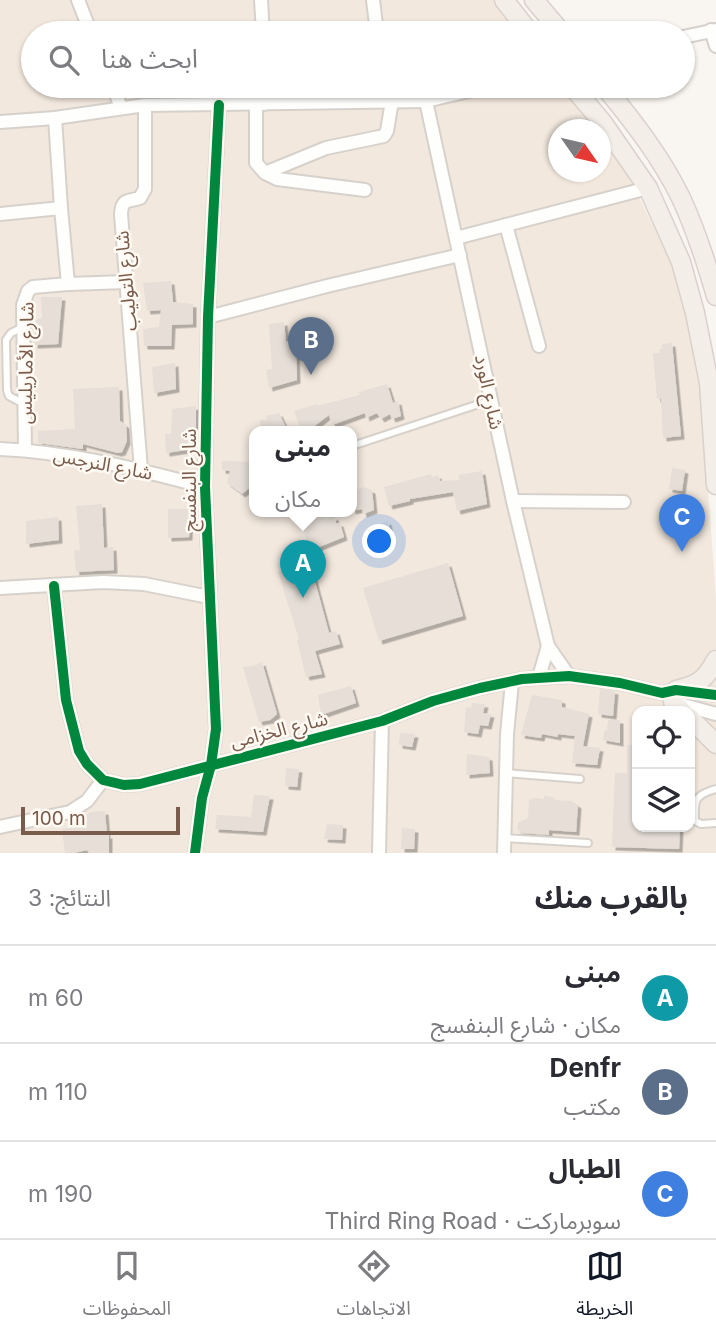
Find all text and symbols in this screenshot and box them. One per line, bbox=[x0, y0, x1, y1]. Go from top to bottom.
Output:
search box bbox=[21, 21, 695, 98]
icon: search bbox=[45, 41, 83, 79]
text: ابحث هنا bbox=[101, 43, 198, 74]
north arrow bbox=[548, 119, 611, 182]
street label: شارع التوليب bbox=[110, 230, 144, 332]
street label: شارع الأماريليس bbox=[13, 302, 41, 424]
pin: B bbox=[288, 317, 334, 375]
street label: شارع الورد bbox=[468, 352, 508, 432]
popup bbox=[249, 426, 357, 517]
street label: شارع البنفسج bbox=[178, 429, 204, 531]
text: مبنى bbox=[275, 431, 331, 462]
street label: شارع النرجس bbox=[51, 443, 154, 487]
text: مكان bbox=[275, 485, 321, 513]
pin: C bbox=[659, 494, 705, 552]
your location bbox=[362, 524, 396, 558]
pin: A bbox=[280, 540, 326, 598]
map controls bbox=[632, 706, 695, 832]
button: locate bbox=[632, 706, 695, 769]
street label: شارع الخزامى bbox=[228, 707, 331, 755]
button: layers bbox=[632, 769, 695, 832]
scale bar bbox=[21, 804, 180, 836]
text: 100 m bbox=[32, 807, 86, 830]
text: بالقرب منك bbox=[535, 879, 688, 915]
text: النتائج: 3 bbox=[28, 884, 111, 912]
text: مبنى bbox=[565, 957, 621, 988]
text: 60 m bbox=[28, 984, 83, 1012]
text: A bbox=[656, 984, 674, 1012]
text: مكان · شارع البنفسج bbox=[431, 1011, 621, 1039]
text: Denfr bbox=[550, 1052, 621, 1083]
text: 110 m bbox=[28, 1078, 88, 1106]
text: B bbox=[657, 1078, 673, 1106]
text: مكتب bbox=[564, 1093, 621, 1121]
text: الطبال bbox=[549, 1153, 621, 1184]
text: 190 m bbox=[28, 1180, 93, 1208]
text: C bbox=[657, 1180, 674, 1208]
text: سوبرماركت · Third Ring Road bbox=[324, 1207, 621, 1235]
tab: المحفوظات bbox=[83, 1247, 171, 1329]
tab: الاتجاهات bbox=[337, 1247, 411, 1329]
tab: الخريطة bbox=[576, 1247, 633, 1329]

